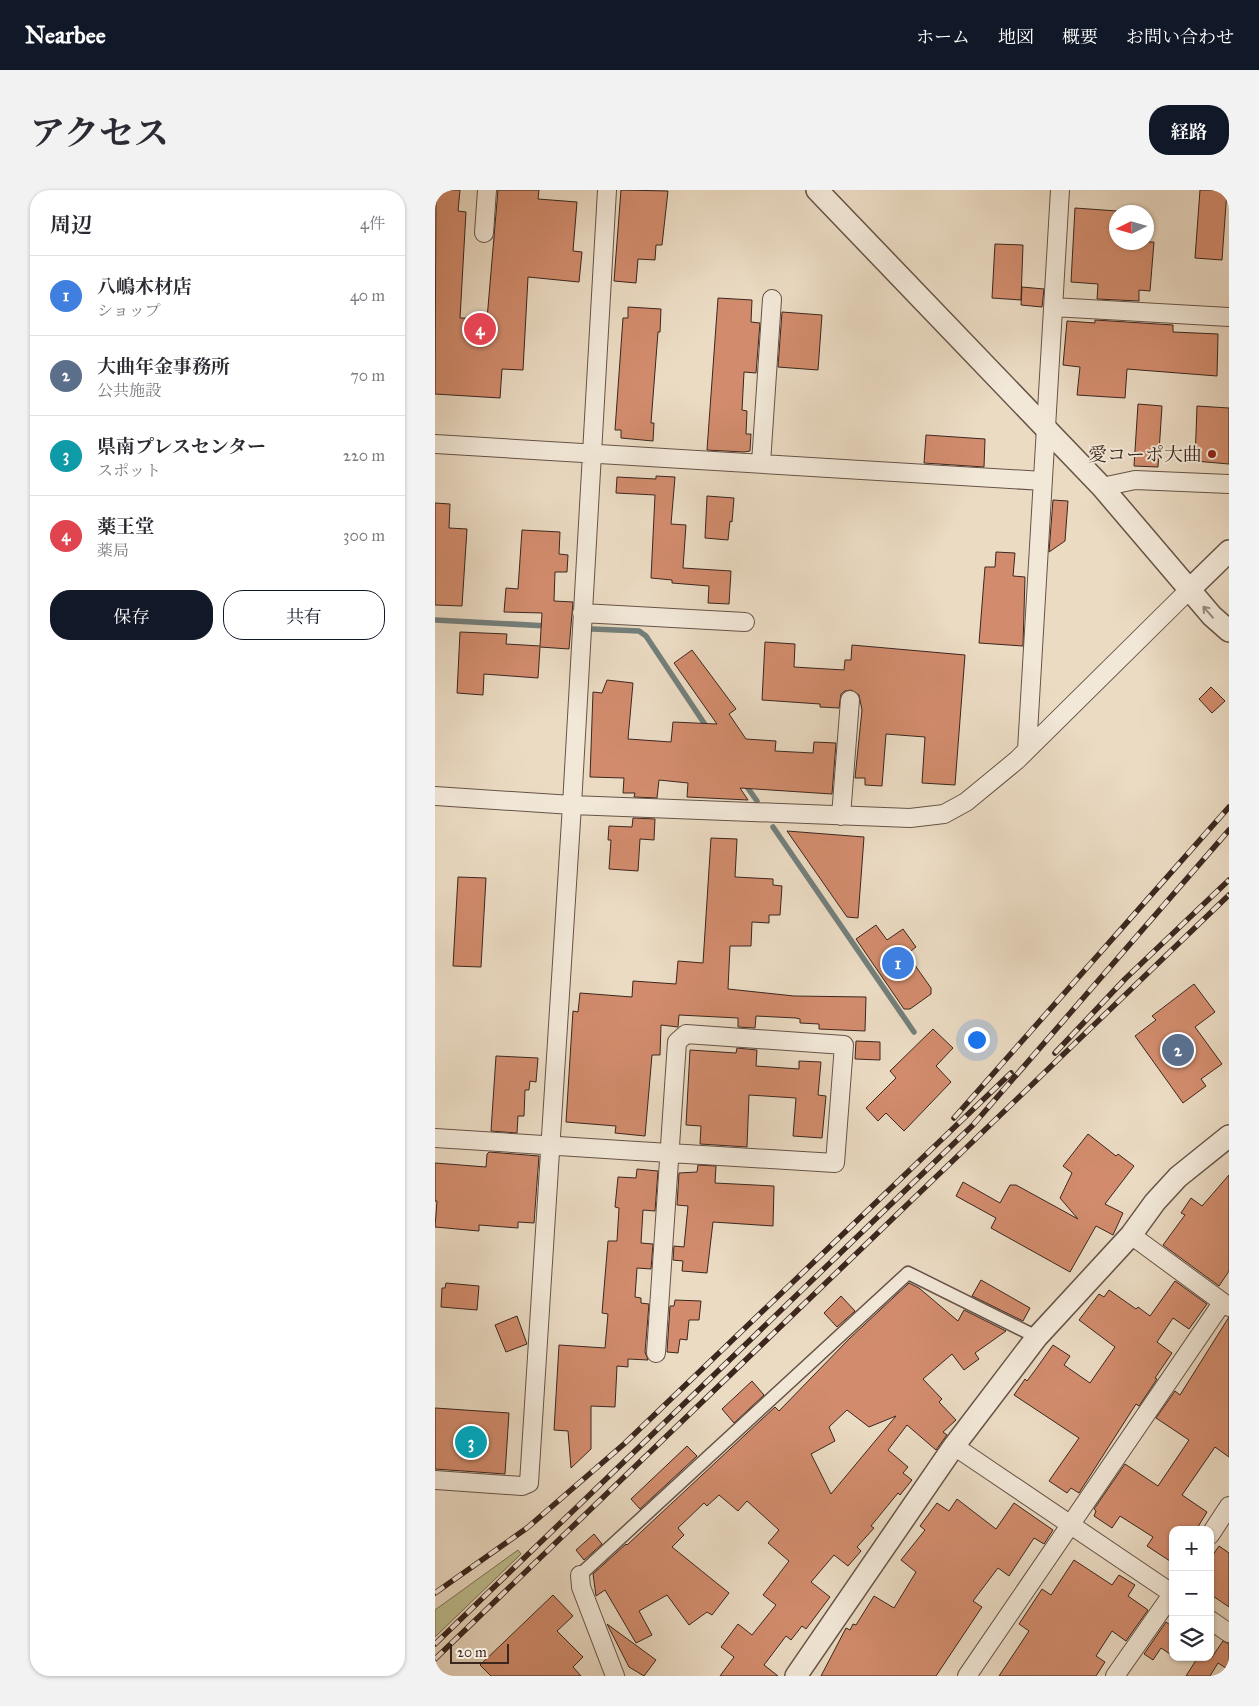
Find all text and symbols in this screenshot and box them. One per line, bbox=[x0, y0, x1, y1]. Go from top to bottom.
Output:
text: Nearbee bbox=[25, 20, 106, 50]
text: ホーム bbox=[916, 26, 970, 48]
text: 地図 bbox=[998, 26, 1034, 48]
text: 概要 bbox=[1062, 26, 1098, 48]
text: お問い合わせ bbox=[1126, 26, 1234, 48]
button: 経路 bbox=[1149, 105, 1229, 155]
text: アクセス bbox=[30, 112, 169, 155]
north arrow bbox=[1109, 205, 1154, 250]
text: 周辺 bbox=[50, 212, 92, 238]
text: 4件 bbox=[360, 214, 385, 233]
text: 八嶋木材店 bbox=[97, 275, 192, 298]
text: 1 bbox=[63, 286, 69, 305]
text: 40 m bbox=[350, 286, 385, 305]
text: ショップ bbox=[97, 301, 161, 320]
pin: 4 bbox=[464, 310, 496, 348]
text: 大曲年金事務所 bbox=[97, 355, 230, 378]
text: 2 bbox=[62, 366, 70, 385]
text: 70 m bbox=[350, 366, 385, 385]
text: 公共施設 bbox=[97, 381, 161, 400]
text: 県南プレスセンター bbox=[97, 435, 266, 458]
place label: 愛コーポ大曲 bbox=[1088, 443, 1202, 466]
text: 3 bbox=[63, 446, 69, 465]
text: 220 m bbox=[343, 446, 385, 465]
marker: 愛コーポ大曲 bbox=[1206, 448, 1218, 460]
text: スポット bbox=[97, 461, 161, 480]
text: 薬王堂 bbox=[97, 515, 154, 538]
text: 4 bbox=[62, 526, 70, 545]
text: 300 m bbox=[343, 526, 385, 545]
text: 薬局 bbox=[97, 541, 129, 560]
button: 保存 bbox=[50, 590, 213, 640]
button: 共有 bbox=[223, 590, 385, 640]
one-way arrow bbox=[1202, 605, 1214, 618]
pin: 1 bbox=[882, 944, 914, 982]
your location bbox=[964, 1027, 990, 1053]
pin: 2 bbox=[1162, 1031, 1194, 1069]
pin: 3 bbox=[455, 1423, 487, 1461]
map controls bbox=[1169, 1526, 1214, 1661]
button: + bbox=[1169, 1526, 1214, 1571]
button: − bbox=[1169, 1571, 1214, 1616]
button: layers bbox=[1169, 1616, 1214, 1661]
scale bar bbox=[450, 1641, 509, 1664]
text: 20 m bbox=[457, 1644, 487, 1661]

